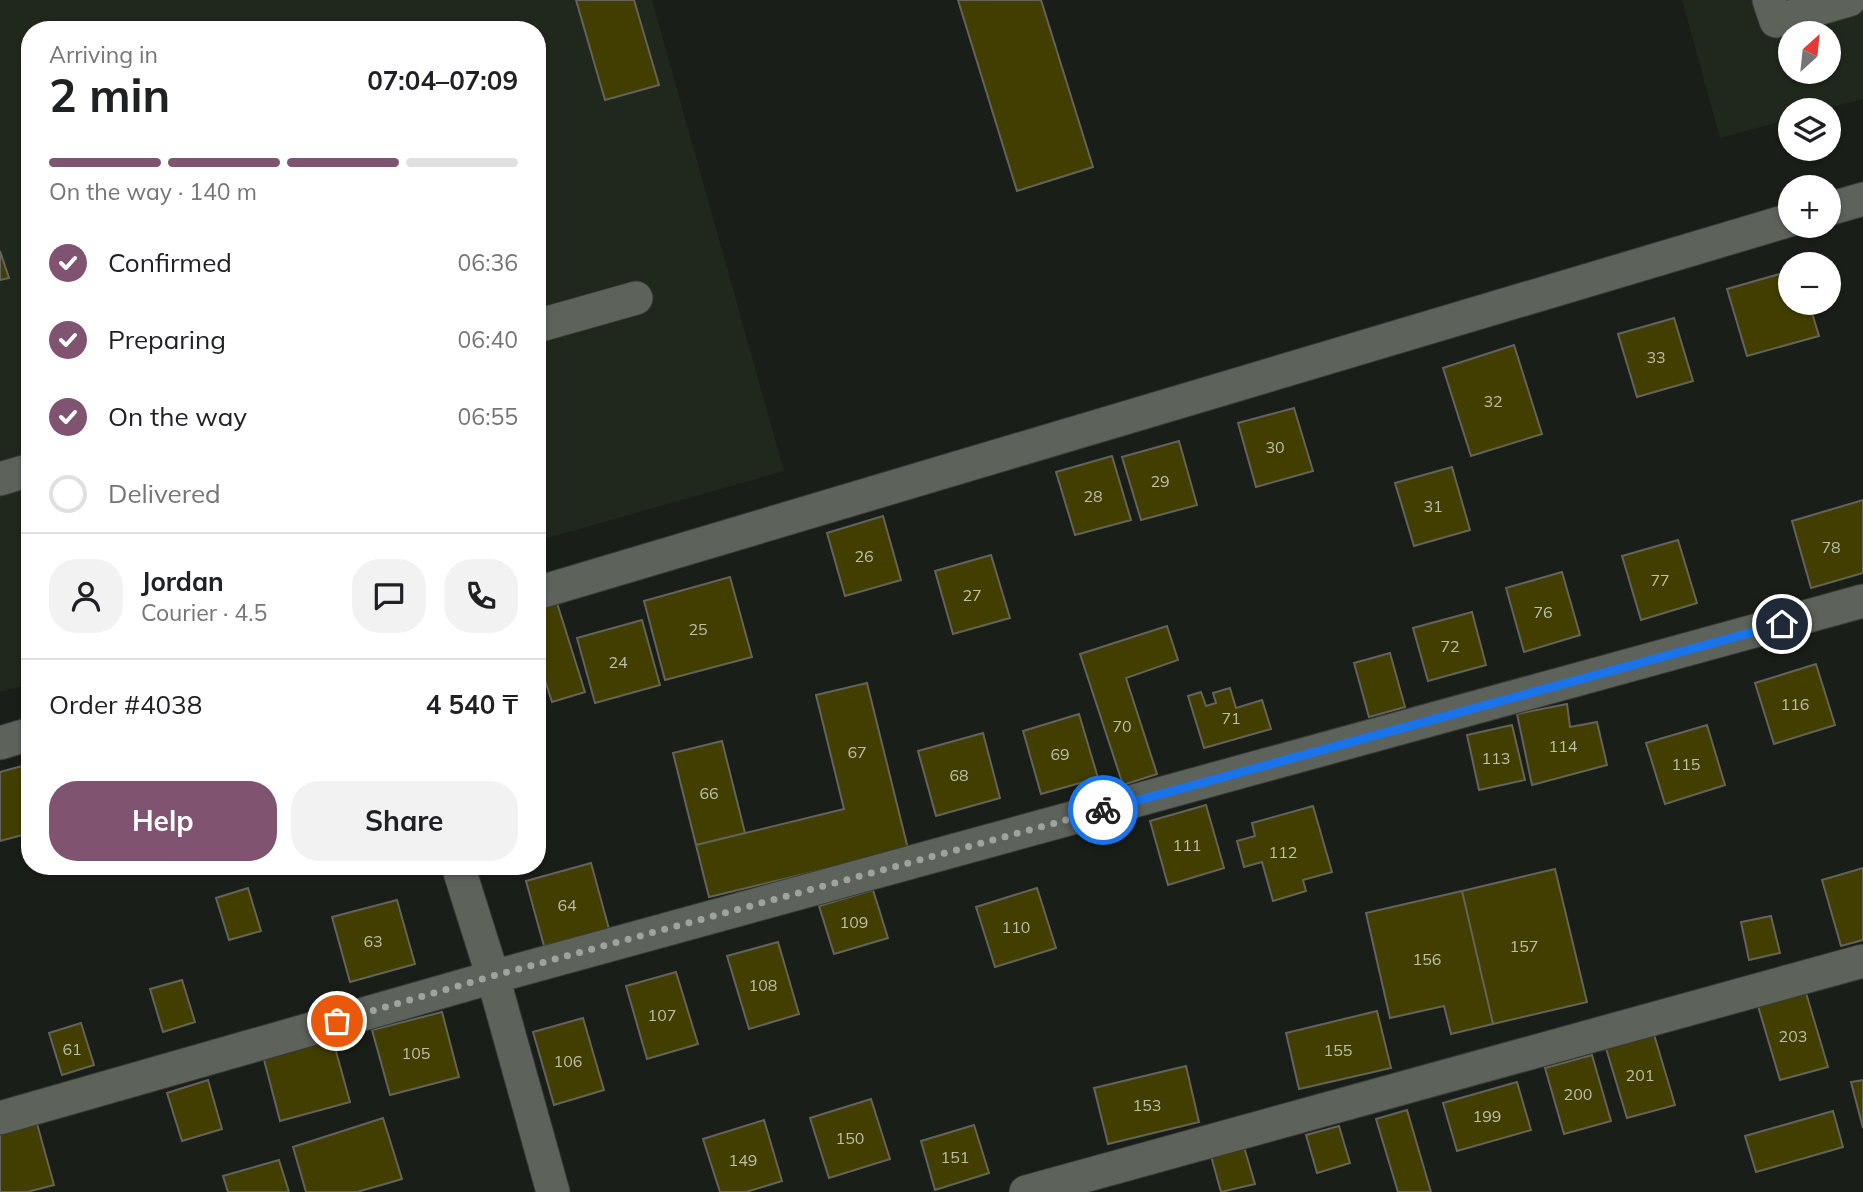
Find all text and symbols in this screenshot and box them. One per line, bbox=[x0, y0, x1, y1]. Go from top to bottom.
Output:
north arrow bbox=[1778, 21, 1841, 84]
map controls bbox=[1778, 21, 1841, 315]
text: Arriving in bbox=[49, 40, 158, 69]
text: 07:04–07:09 bbox=[367, 64, 518, 97]
text: 2 min bbox=[49, 66, 170, 124]
button: layers bbox=[1778, 98, 1841, 161]
button: + bbox=[1778, 175, 1841, 238]
text: On the way · 140 m bbox=[49, 177, 257, 206]
icon: check bbox=[49, 244, 87, 282]
text: Confirmed bbox=[108, 246, 232, 279]
text: 06:36 bbox=[458, 248, 518, 277]
button: − bbox=[1778, 252, 1841, 315]
icon: check bbox=[49, 321, 87, 359]
text: Preparing bbox=[108, 323, 226, 356]
text: 06:40 bbox=[458, 325, 518, 354]
house number: 33 bbox=[1646, 347, 1666, 367]
house number: 32 bbox=[1483, 391, 1503, 411]
icon: check bbox=[49, 398, 87, 436]
text: On the way bbox=[108, 400, 247, 433]
text: 06:55 bbox=[458, 402, 518, 431]
house number: 30 bbox=[1265, 437, 1285, 457]
house number: 29 bbox=[1150, 471, 1170, 491]
text: Delivered bbox=[108, 477, 221, 510]
house number: 28 bbox=[1083, 486, 1103, 506]
house number: 31 bbox=[1423, 496, 1443, 516]
house number: 78 bbox=[1821, 537, 1841, 557]
house number: 26 bbox=[854, 546, 874, 566]
button: person bbox=[49, 559, 123, 633]
button: chat bbox=[352, 559, 426, 633]
button: phone bbox=[444, 559, 518, 633]
text: Jordan bbox=[141, 565, 224, 598]
house number: 77 bbox=[1650, 570, 1670, 590]
house number: 27 bbox=[962, 585, 982, 605]
pin bbox=[1752, 594, 1812, 654]
text: Courier · 4.5 bbox=[141, 598, 267, 627]
house number: 76 bbox=[1533, 602, 1553, 622]
icon: home bbox=[1763, 605, 1801, 643]
house number: 25 bbox=[688, 619, 708, 639]
house number: 72 bbox=[1440, 636, 1460, 656]
house number: 24 bbox=[608, 652, 628, 672]
text: Order #4038 bbox=[49, 688, 202, 721]
text: 4 540 ₸ bbox=[426, 688, 518, 721]
house number: 116 bbox=[1781, 694, 1809, 714]
house number: 71 bbox=[1221, 708, 1241, 728]
house number: 70 bbox=[1112, 716, 1132, 736]
house number: 114 bbox=[1549, 736, 1578, 756]
house number: 67 bbox=[847, 742, 867, 762]
house number: 69 bbox=[1050, 744, 1070, 764]
house number: 113 bbox=[1482, 748, 1510, 768]
house number: 115 bbox=[1672, 754, 1700, 774]
house number: 68 bbox=[949, 765, 969, 785]
courier bbox=[1068, 775, 1138, 845]
button: Help bbox=[49, 781, 277, 861]
button: Share bbox=[291, 781, 518, 861]
house number: 66 bbox=[699, 783, 719, 803]
icon: bike bbox=[1084, 791, 1122, 829]
house number: 111 bbox=[1173, 835, 1201, 855]
house number: 112 bbox=[1269, 842, 1297, 862]
house number: 64 bbox=[557, 895, 577, 915]
house number: 109 bbox=[840, 912, 868, 932]
house number: 110 bbox=[1002, 917, 1030, 937]
house number: 63 bbox=[363, 931, 383, 951]
house number: 157 bbox=[1510, 936, 1538, 956]
house number: 156 bbox=[1413, 949, 1441, 969]
house number: 108 bbox=[749, 975, 777, 995]
pin bbox=[307, 991, 367, 1051]
icon: bag bbox=[318, 1002, 356, 1040]
house number: 107 bbox=[648, 1005, 676, 1025]
house number: 203 bbox=[1779, 1026, 1807, 1046]
house number: 61 bbox=[62, 1039, 82, 1059]
house number: 155 bbox=[1324, 1040, 1352, 1060]
house number: 105 bbox=[402, 1043, 430, 1063]
house number: 106 bbox=[554, 1051, 582, 1071]
house number: 201 bbox=[1626, 1065, 1654, 1085]
house number: 200 bbox=[1564, 1084, 1592, 1104]
house number: 153 bbox=[1133, 1095, 1161, 1115]
house number: 199 bbox=[1473, 1106, 1501, 1126]
house number: 150 bbox=[836, 1128, 864, 1148]
house number: 151 bbox=[941, 1147, 969, 1167]
house number: 149 bbox=[729, 1150, 757, 1170]

